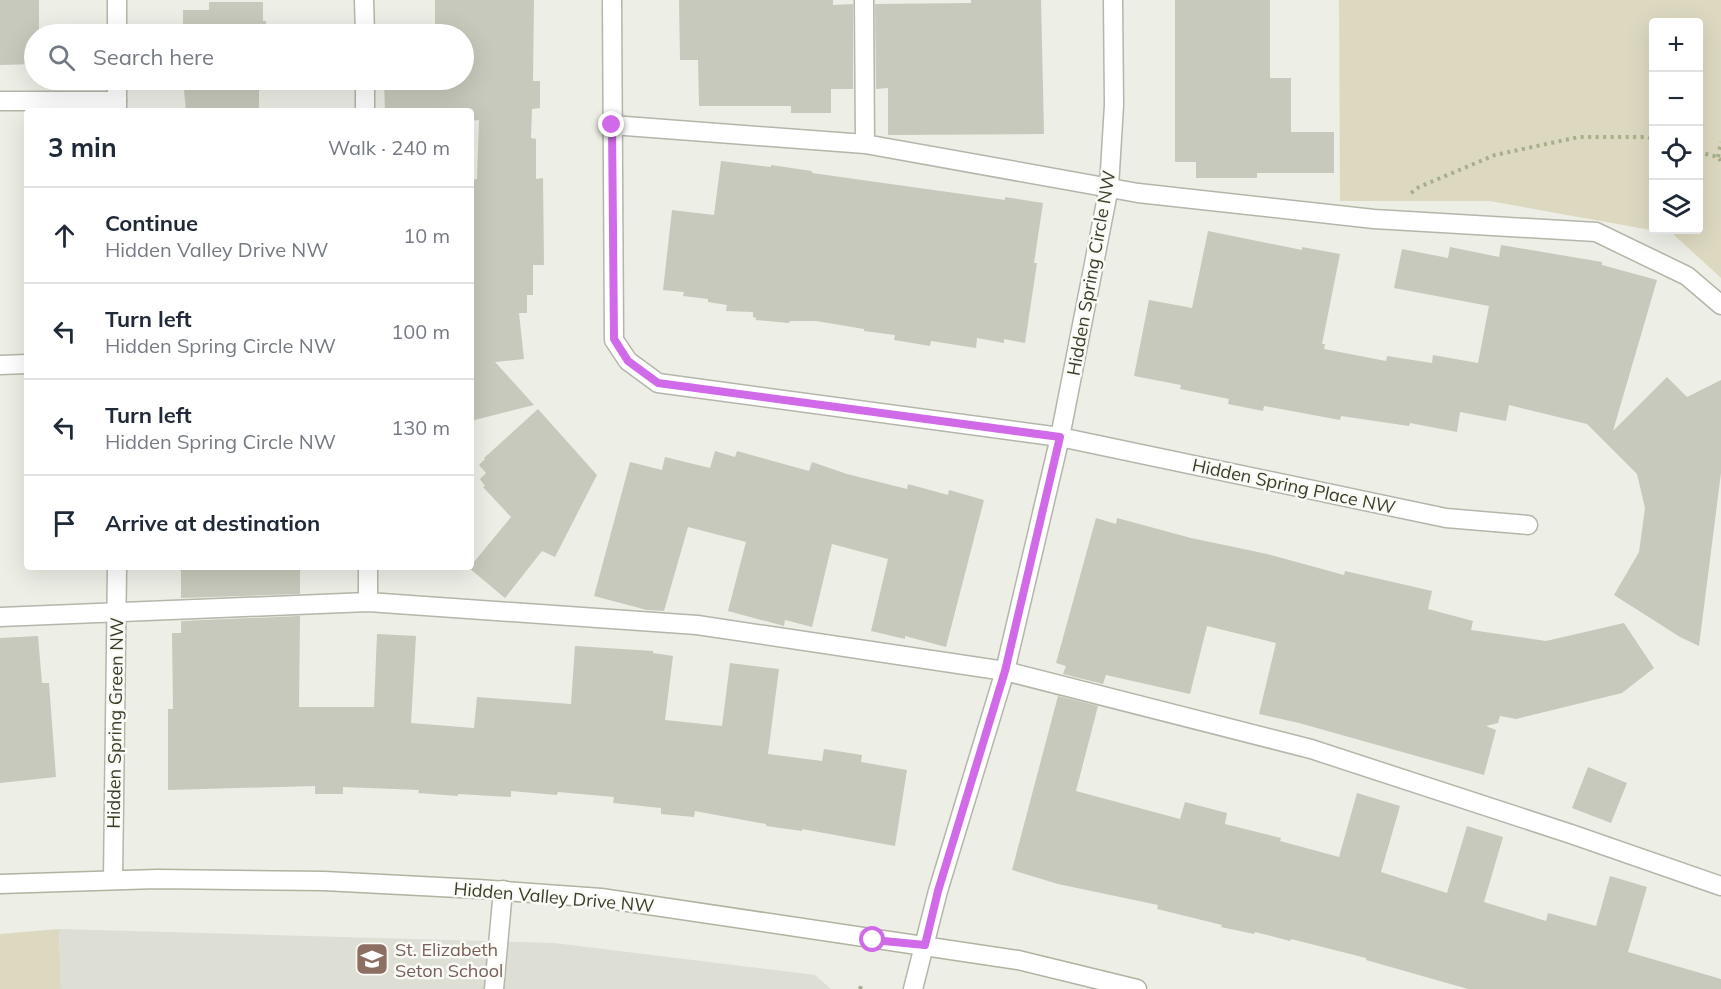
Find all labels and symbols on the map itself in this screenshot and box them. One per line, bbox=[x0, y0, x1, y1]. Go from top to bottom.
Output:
route end bbox=[598, 111, 624, 137]
street label: Hidden Spring Circle NW bbox=[1062, 169, 1120, 377]
street label: Hidden Spring Place NW bbox=[1190, 453, 1398, 519]
street label: Hidden Spring Green NW bbox=[102, 617, 128, 829]
street label: Hidden Valley Drive NW bbox=[453, 877, 655, 917]
route start bbox=[859, 926, 885, 952]
place label: St. Elizabeth Seton School bbox=[395, 938, 503, 982]
school or university icon: St. Elizabeth Seton School bbox=[354, 941, 390, 977]

